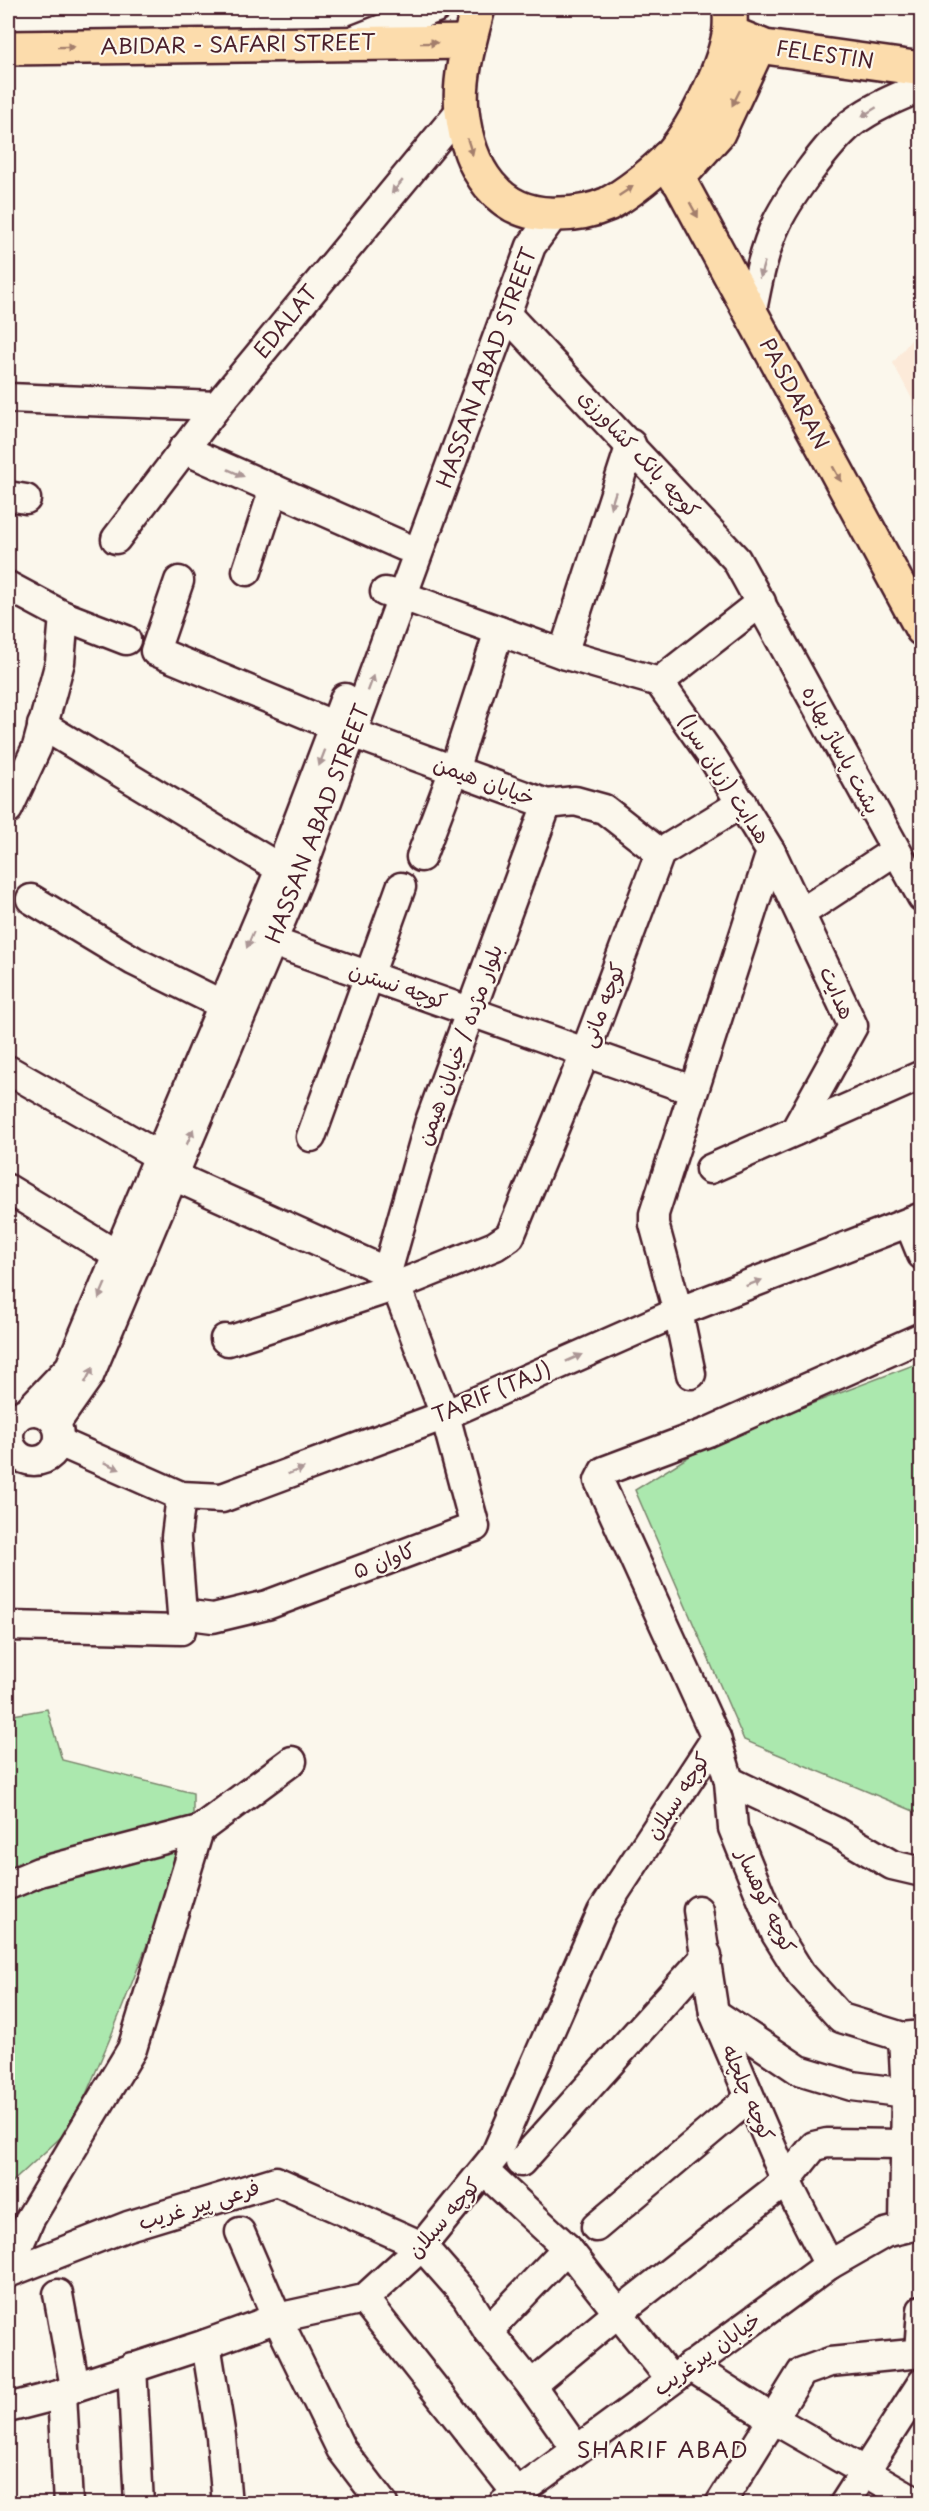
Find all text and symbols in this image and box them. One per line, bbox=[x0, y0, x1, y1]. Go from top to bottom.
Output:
street label: ABIDAR - SAFARI STREET bbox=[100, 25, 376, 61]
street label: FELESTIN bbox=[774, 30, 876, 76]
one-way arrow bbox=[419, 38, 438, 48]
one-way arrow bbox=[56, 43, 75, 52]
one-way arrow bbox=[731, 90, 740, 107]
one-way arrow bbox=[861, 107, 877, 118]
one-way arrow bbox=[466, 138, 476, 156]
one-way arrow bbox=[391, 179, 404, 194]
one-way arrow bbox=[618, 185, 634, 197]
one-way arrow bbox=[689, 202, 699, 219]
street label: HASSAN ABAD STREET bbox=[427, 242, 544, 492]
one-way arrow bbox=[756, 261, 766, 279]
street label: EDALAT bbox=[245, 277, 324, 364]
street label: PASDARAN bbox=[753, 332, 839, 455]
street label: کوچه بانک کشاورزی bbox=[572, 381, 709, 524]
one-way arrow bbox=[832, 466, 842, 483]
one-way arrow bbox=[228, 468, 245, 477]
one-way arrow bbox=[608, 491, 617, 509]
one-way arrow bbox=[366, 674, 376, 692]
street label: پشت پاساژ بهاره bbox=[795, 679, 890, 819]
street label: HASSAN ABAD STREET bbox=[256, 699, 377, 947]
street label: هدایت (زبان سرا) bbox=[672, 707, 780, 849]
street label: خیابان هیمن bbox=[430, 746, 540, 812]
one-way arrow bbox=[316, 749, 326, 767]
one-way arrow bbox=[245, 931, 255, 949]
street label: بلوار مژده / خیابان هیمن bbox=[407, 939, 509, 1149]
street label: کوچه نسترن bbox=[345, 952, 452, 1016]
street label: کوچه مانی bbox=[570, 957, 632, 1051]
street label: هدایت bbox=[813, 960, 865, 1024]
one-way arrow bbox=[185, 1128, 195, 1146]
one-way arrow bbox=[745, 1278, 763, 1288]
one-way arrow bbox=[97, 1282, 106, 1300]
street label: TARIF (TAJ) bbox=[427, 1352, 556, 1431]
one-way arrow bbox=[565, 1353, 583, 1363]
one-way arrow bbox=[84, 1366, 94, 1383]
one-way arrow bbox=[104, 1461, 122, 1471]
one-way arrow bbox=[287, 1465, 305, 1475]
street label: کاوان ۵ bbox=[347, 1533, 419, 1586]
street label: کوچه سبلان bbox=[636, 1745, 717, 1845]
street label: کوچه کوهسار bbox=[729, 1841, 806, 1958]
street label: کوچه چلچله bbox=[715, 2039, 785, 2146]
street label: فرعی پیر غریب bbox=[134, 2169, 263, 2237]
street label: کوچه سبلان bbox=[398, 2169, 487, 2264]
street label: خیابان پیرغریب bbox=[645, 2302, 766, 2402]
district label: SHARIF ABAD bbox=[577, 2432, 749, 2465]

